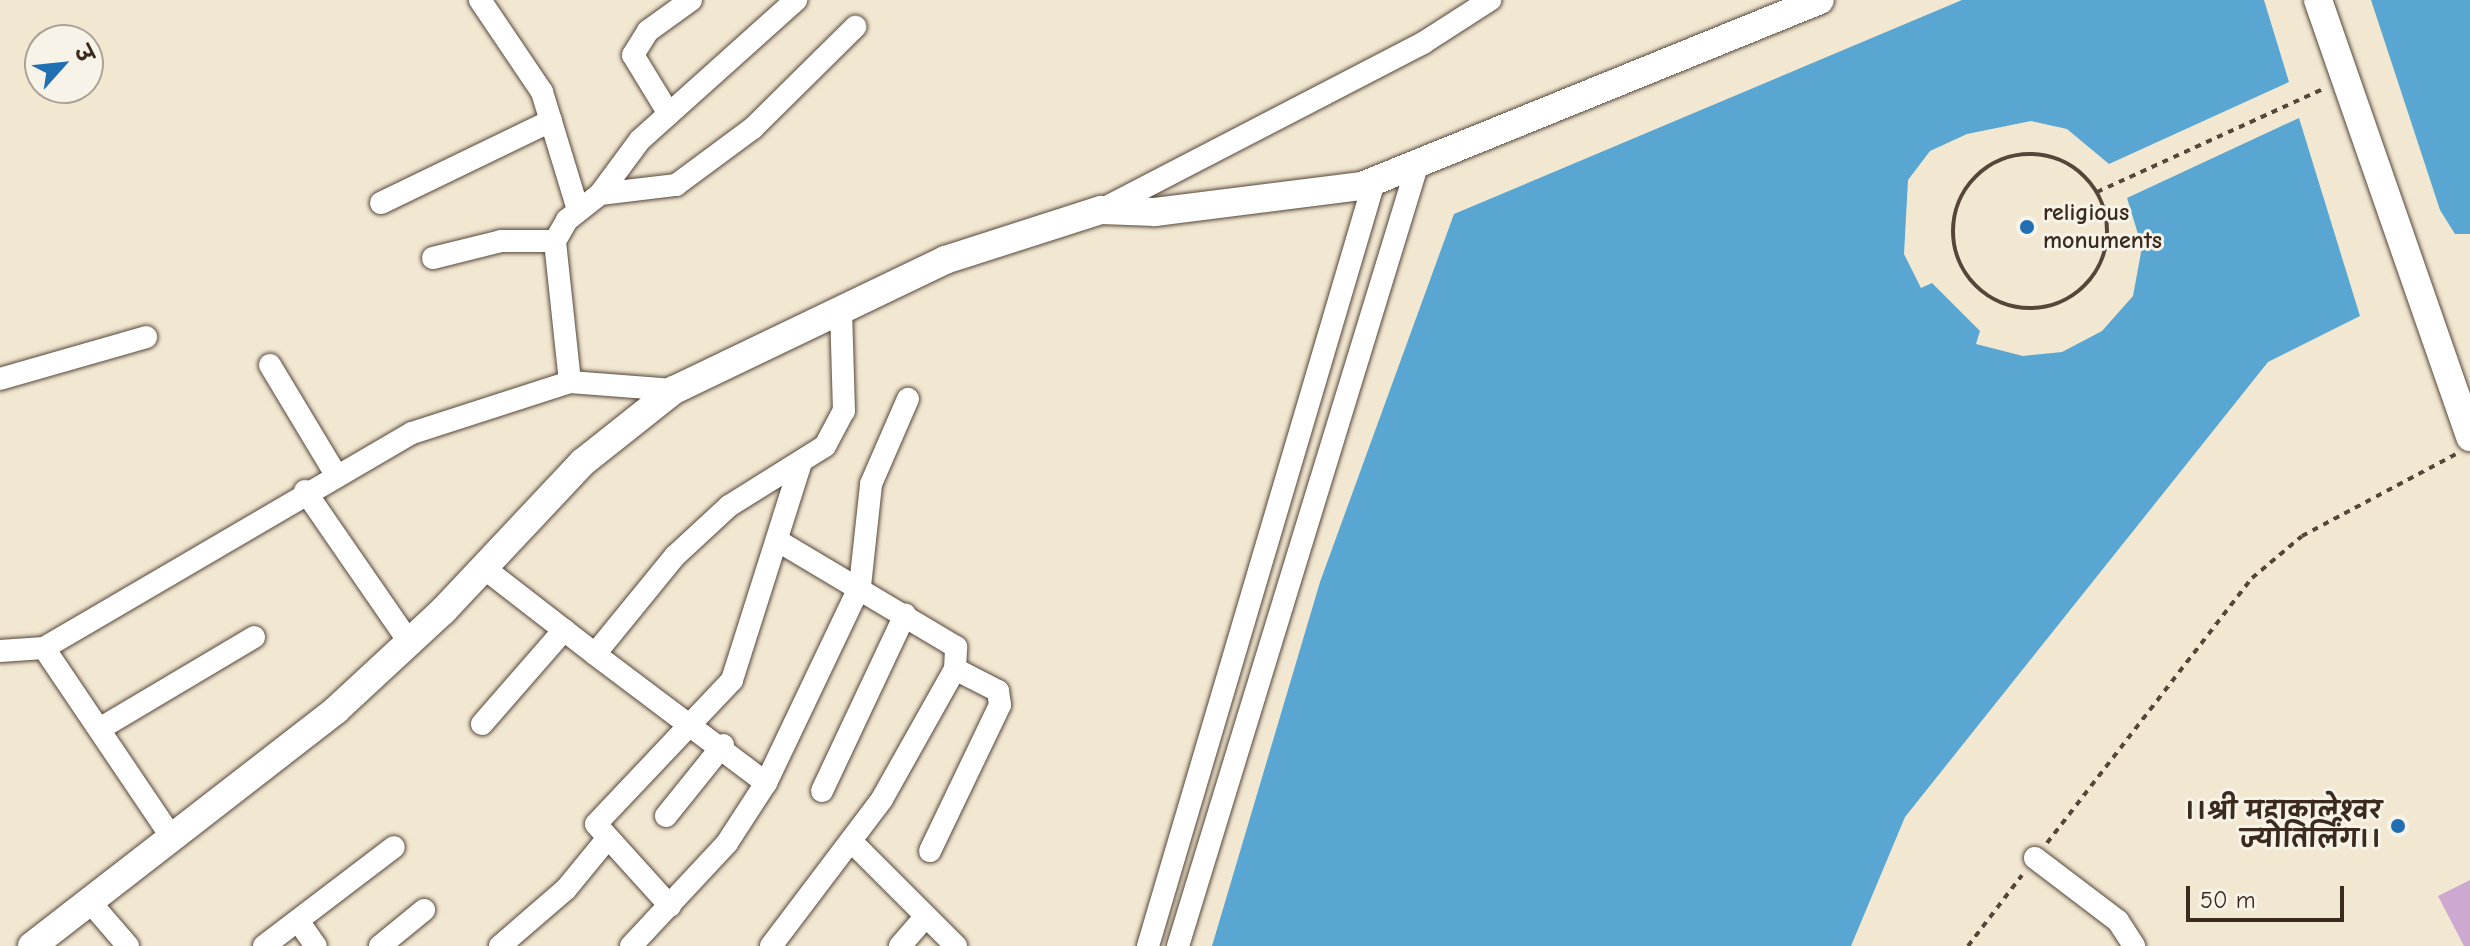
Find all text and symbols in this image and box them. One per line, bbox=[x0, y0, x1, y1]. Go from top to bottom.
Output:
north arrow bbox=[24, 24, 104, 104]
text: उ bbox=[69, 42, 99, 66]
place label: religious monuments bbox=[2043, 199, 2162, 255]
marker: religious monuments bbox=[2018, 218, 2036, 236]
place label: ।।श्री महाकालेश्वर ज्योतिर्लिंग।। bbox=[2184, 798, 2382, 854]
marker: ।।श्री महाकालेश्वर ज्योतिर्लिंग।। bbox=[2389, 817, 2407, 835]
scale bar bbox=[2190, 870, 2348, 920]
text: 50 m bbox=[2200, 886, 2256, 914]

